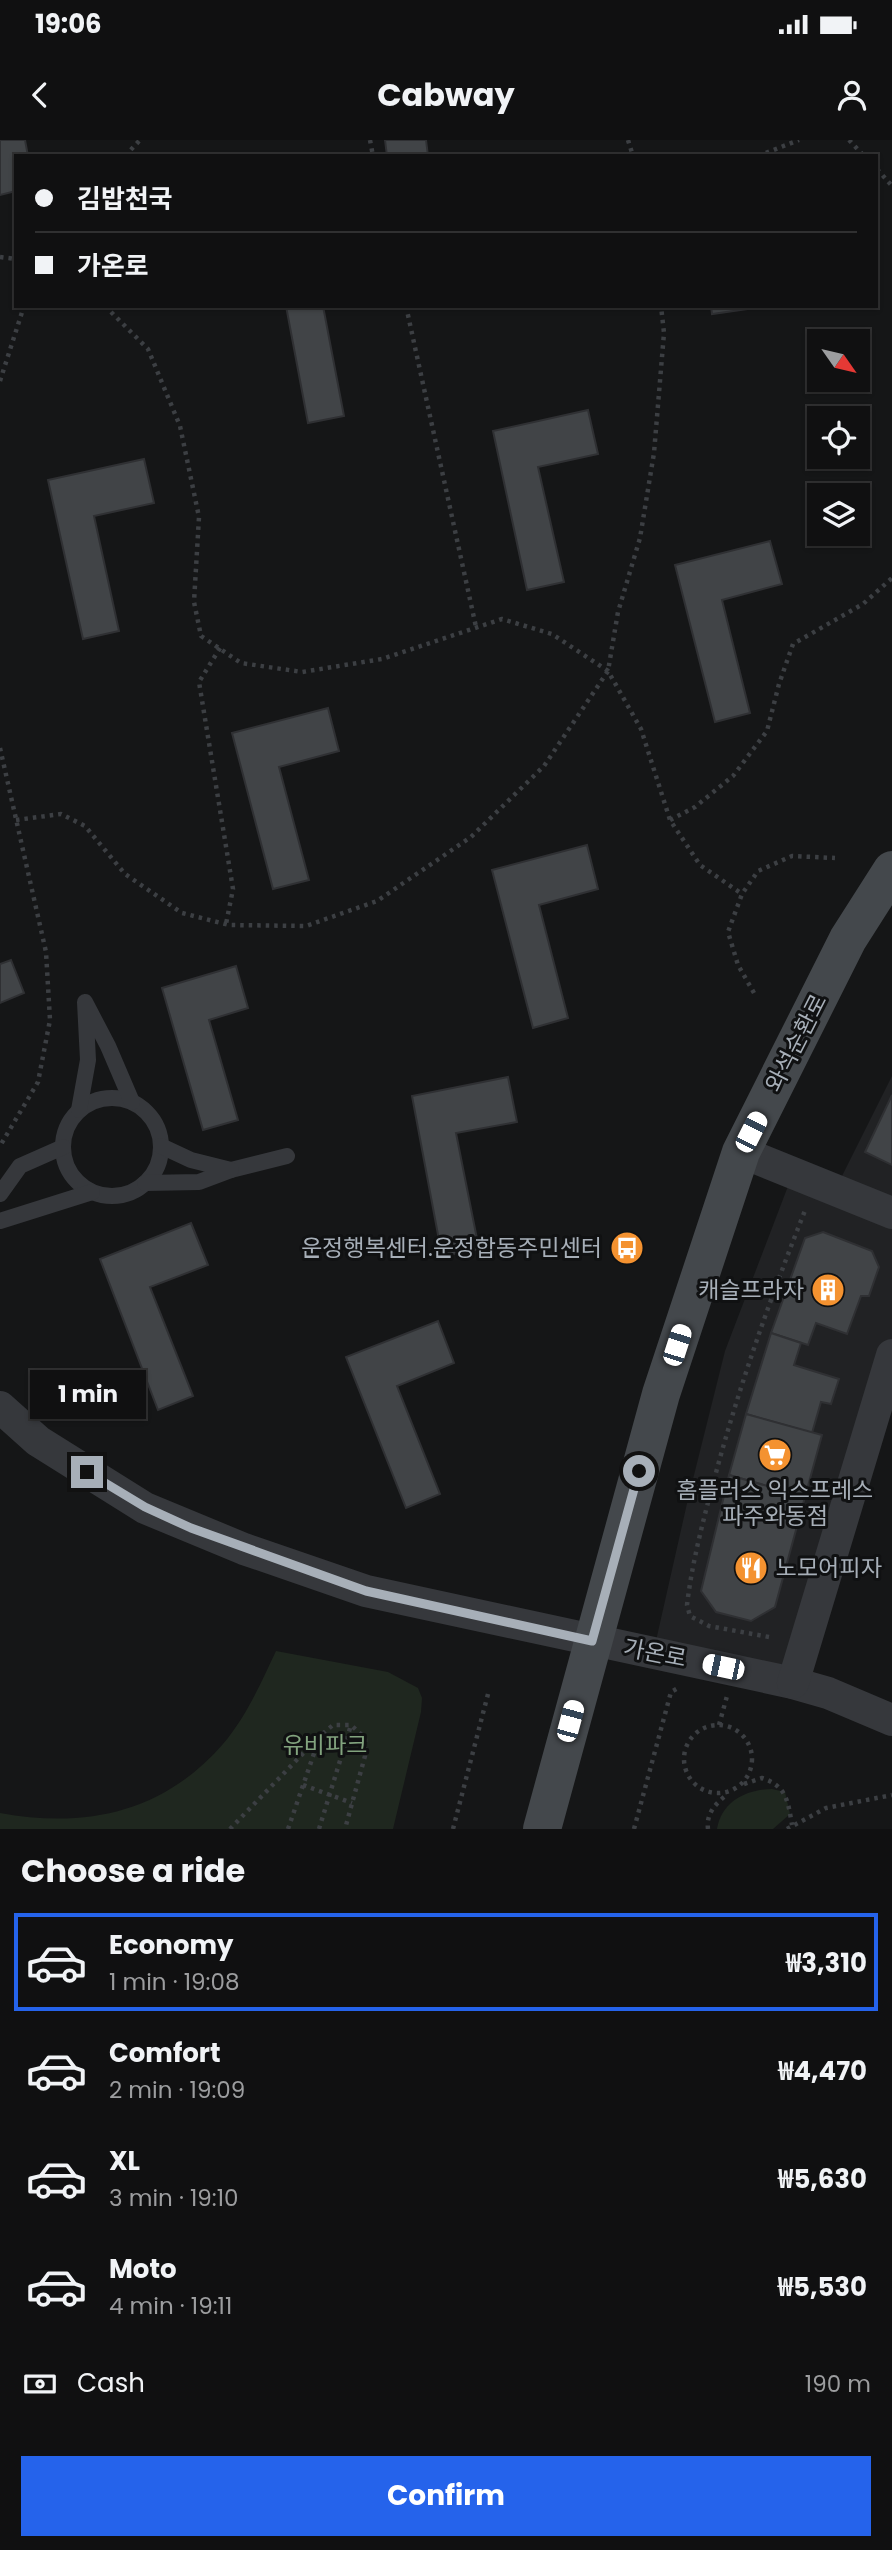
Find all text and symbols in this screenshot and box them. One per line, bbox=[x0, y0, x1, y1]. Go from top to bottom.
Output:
text: 19:06 bbox=[35, 6, 102, 42]
text: Cabway bbox=[377, 72, 515, 117]
icon: back bbox=[21, 76, 59, 114]
icon: person bbox=[833, 76, 871, 114]
text: 김밥천국 bbox=[77, 181, 173, 217]
text: 가온로 bbox=[77, 248, 149, 284]
north arrow bbox=[807, 329, 870, 392]
map controls bbox=[807, 329, 870, 546]
button: locate bbox=[807, 406, 870, 469]
button: layers bbox=[807, 483, 870, 546]
street label: 와석순환로 bbox=[758, 989, 834, 1097]
car bbox=[733, 1109, 770, 1155]
bus stop icon: 운정행복센터.운정합동주민센터 bbox=[608, 1229, 646, 1267]
place label: 운정행복센터.운정합동주민센터 bbox=[301, 1232, 602, 1264]
building icon: 캐슬프라자 bbox=[809, 1271, 847, 1309]
place label: 캐슬프라자 bbox=[698, 1274, 804, 1306]
car bbox=[661, 1322, 694, 1368]
callout: 1 min bbox=[29, 1370, 145, 1420]
text: 1 min bbox=[58, 1378, 118, 1410]
supermarket icon: 홈플러스 익스프레스 파주와동점 bbox=[756, 1436, 794, 1474]
route start bbox=[623, 1455, 655, 1487]
route end bbox=[71, 1456, 103, 1488]
place label: 홈플러스 익스프레스 파주와동점 bbox=[677, 1474, 873, 1532]
restaurant icon: 노모어피자 bbox=[732, 1549, 770, 1587]
place label: 노모어피자 bbox=[776, 1552, 882, 1584]
street label: 가온로 bbox=[621, 1631, 689, 1675]
car bbox=[701, 1652, 746, 1682]
car bbox=[555, 1698, 586, 1744]
park label: 유비파크 bbox=[283, 1729, 367, 1761]
text: Choose a ride bbox=[21, 1848, 245, 1893]
text: Economy bbox=[109, 1927, 233, 1963]
icon: car bbox=[25, 1931, 88, 1994]
text: ₩3,310 bbox=[786, 1945, 867, 1981]
text: 1 min · 19:08 bbox=[109, 1966, 239, 1998]
text: Comfort bbox=[109, 2035, 221, 2071]
icon: car bbox=[25, 2039, 88, 2102]
text: ₩4,470 bbox=[778, 2053, 867, 2089]
text: 2 min · 19:09 bbox=[109, 2074, 245, 2106]
text: XL bbox=[109, 2143, 140, 2179]
icon: car bbox=[25, 2147, 88, 2210]
text: ₩5,630 bbox=[778, 2161, 867, 2197]
text: 3 min · 19:10 bbox=[109, 2182, 238, 2214]
text: Moto bbox=[109, 2251, 177, 2287]
icon: car bbox=[25, 2255, 88, 2318]
text: ₩5,530 bbox=[778, 2269, 867, 2305]
text: 4 min · 19:11 bbox=[109, 2290, 232, 2322]
icon: cash bbox=[21, 2365, 59, 2403]
text: Cash bbox=[77, 2365, 145, 2401]
text: 190 m bbox=[805, 2368, 871, 2400]
button: Confirm bbox=[21, 2456, 871, 2536]

